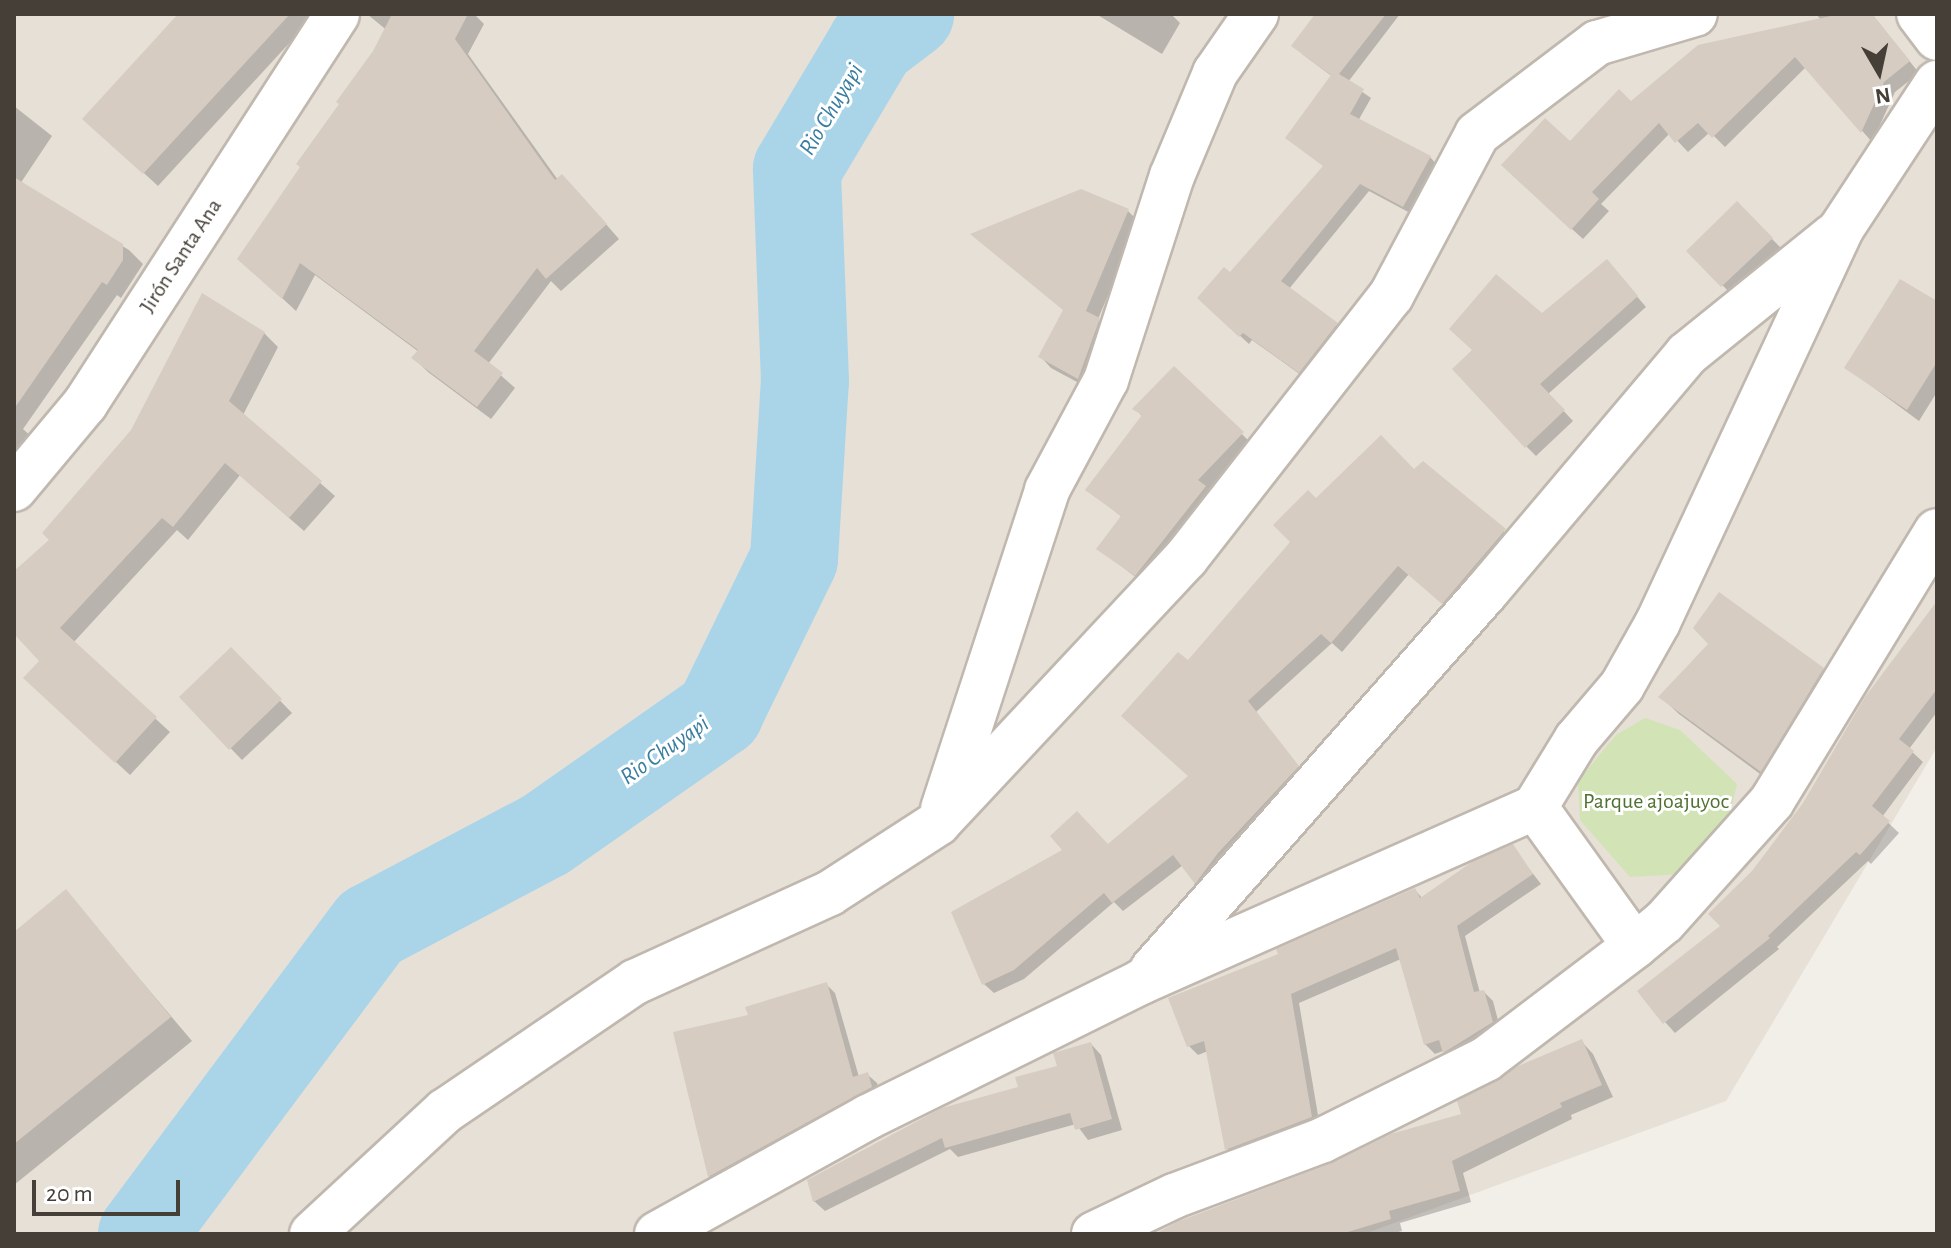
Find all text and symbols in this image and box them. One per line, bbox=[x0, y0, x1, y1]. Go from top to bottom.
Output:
north arrow bbox=[1839, 32, 1919, 112]
water label: Rio Chuyapi bbox=[793, 59, 871, 161]
text: N bbox=[1873, 84, 1892, 108]
street label: Jirón Santa Ana bbox=[134, 194, 228, 318]
water label: Rio Chuyapi bbox=[615, 710, 715, 792]
park label: Parque ajoajuyoc bbox=[1583, 789, 1729, 815]
scale bar bbox=[36, 1164, 184, 1214]
text: 20 m bbox=[46, 1182, 93, 1206]

